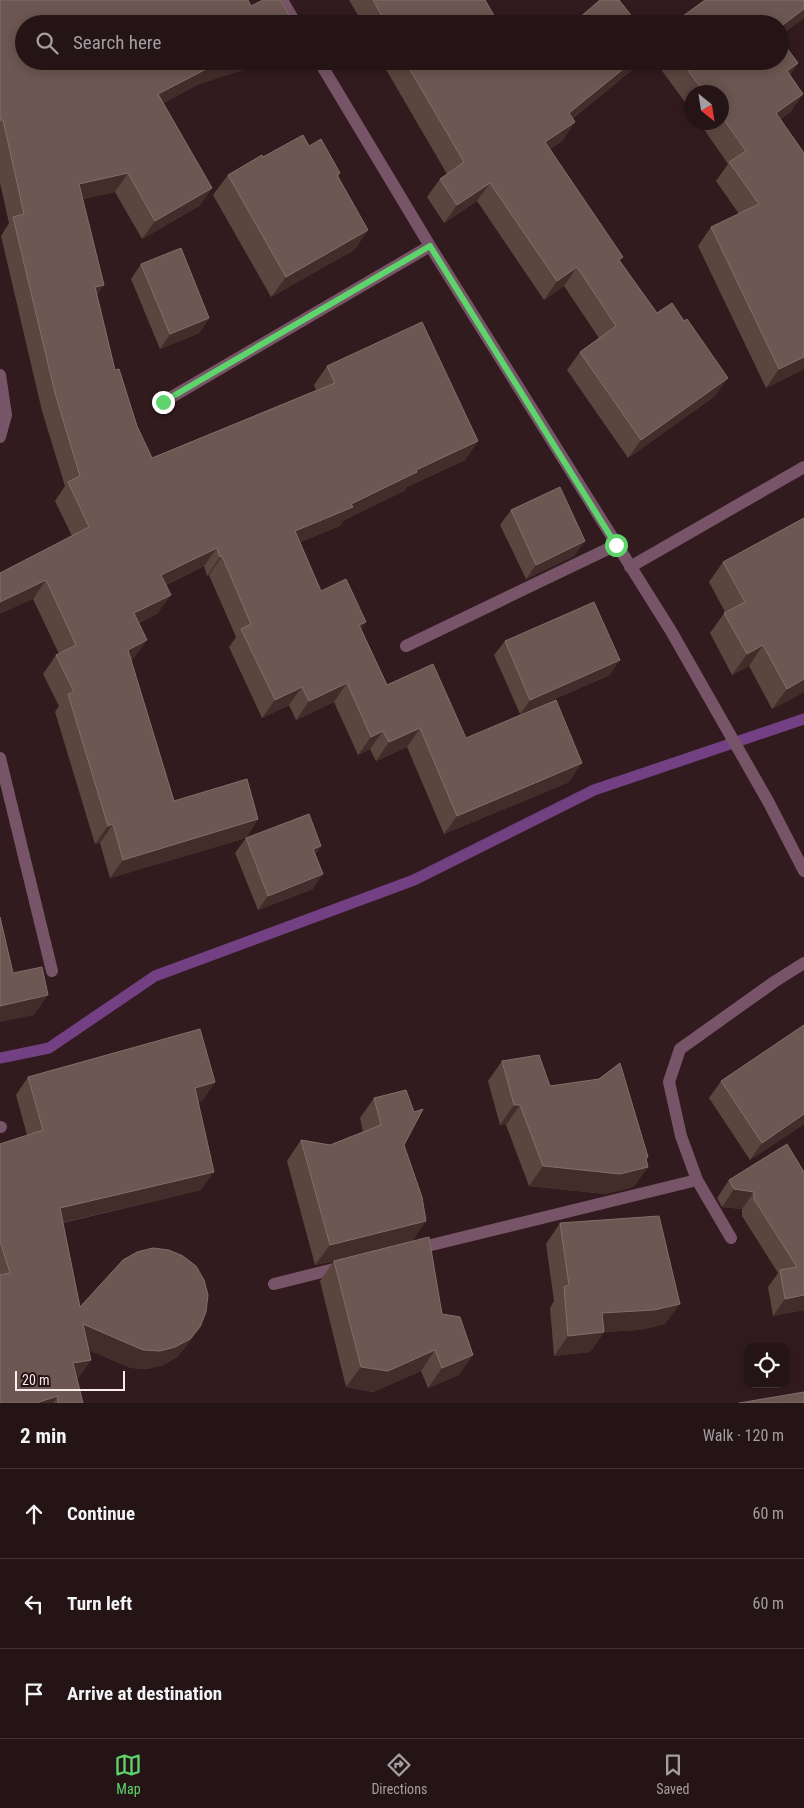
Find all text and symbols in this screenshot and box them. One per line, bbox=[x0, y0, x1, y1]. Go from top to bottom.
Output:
search box bbox=[15, 15, 789, 70]
icon: search bbox=[33, 29, 61, 57]
text: Search here bbox=[73, 31, 161, 54]
north arrow bbox=[684, 85, 729, 130]
route end bbox=[152, 391, 175, 414]
route start bbox=[605, 534, 628, 557]
map controls bbox=[744, 1343, 789, 1388]
button: locate bbox=[744, 1343, 789, 1388]
scale bar bbox=[15, 1368, 125, 1391]
text: 20 m bbox=[22, 1372, 50, 1388]
text: 2 min bbox=[20, 1424, 67, 1448]
text: Walk · 120 m bbox=[703, 1426, 784, 1445]
icon: ahead bbox=[20, 1500, 48, 1528]
text: Continue bbox=[67, 1502, 135, 1525]
text: 60 m bbox=[752, 1504, 784, 1523]
icon: left bbox=[20, 1590, 48, 1618]
text: Turn left bbox=[67, 1592, 132, 1615]
text: 60 m bbox=[752, 1594, 784, 1613]
icon: arrive bbox=[20, 1680, 48, 1708]
text: Arrive at destination bbox=[67, 1682, 222, 1705]
tab: Map bbox=[114, 1751, 142, 1797]
tab: Directions bbox=[371, 1751, 427, 1797]
tab: Saved bbox=[656, 1751, 690, 1797]

